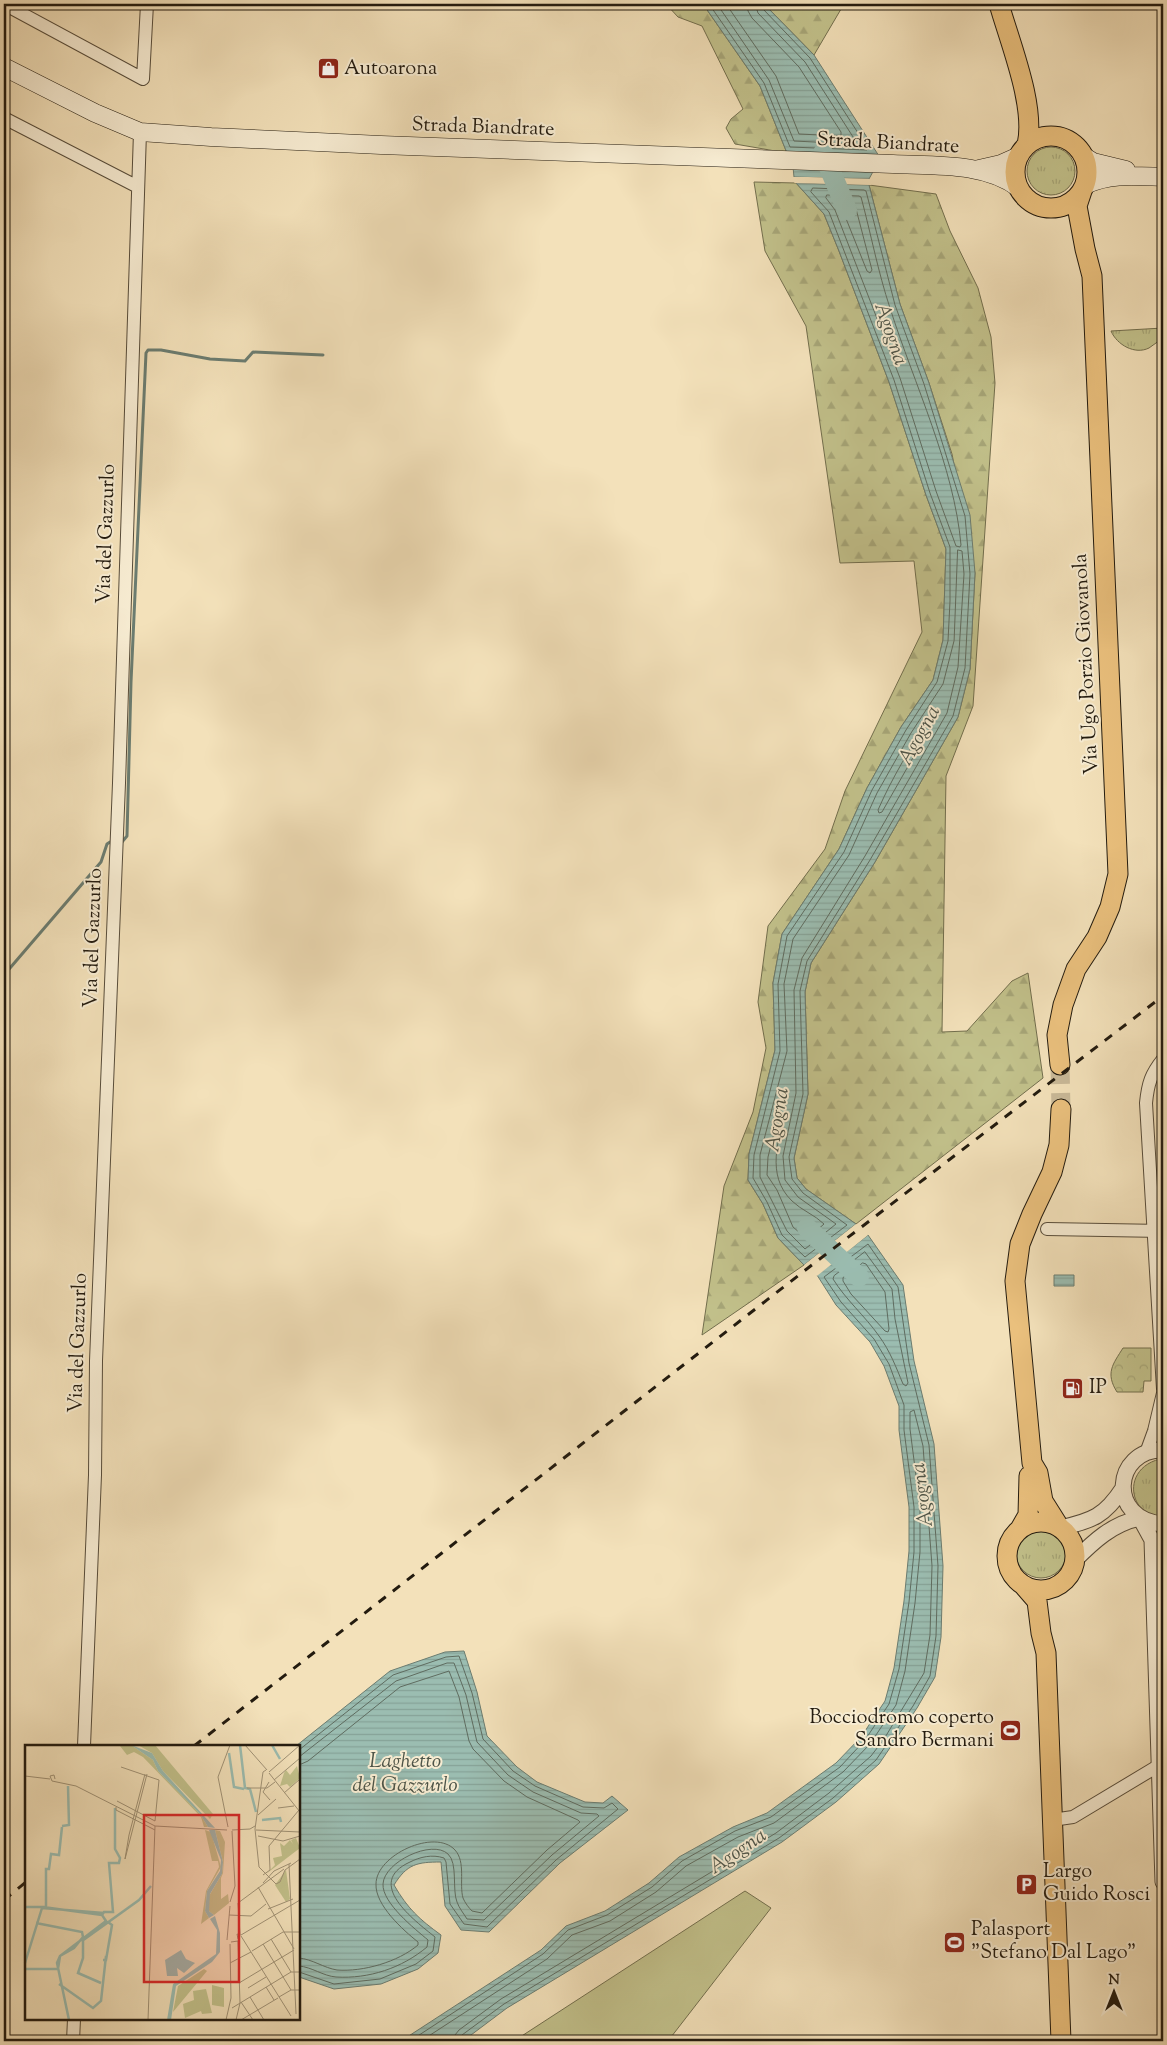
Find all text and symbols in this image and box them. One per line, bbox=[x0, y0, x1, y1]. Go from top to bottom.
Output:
place label: Autoarona bbox=[344, 55, 437, 84]
shop icon: Autoarona bbox=[316, 57, 340, 81]
street label: Strada Biandrate bbox=[411, 111, 555, 145]
street label: Strada Biandrate bbox=[816, 126, 960, 162]
water label: Agogna bbox=[865, 299, 915, 370]
street label: Via del Gazzurlo bbox=[90, 463, 124, 605]
street label: Via Ugo Porzio Giovanola bbox=[1067, 553, 1107, 775]
water label: Agogna bbox=[891, 700, 949, 772]
street label: Via del Gazzurlo bbox=[77, 867, 111, 1009]
water label: Agogna bbox=[758, 1086, 798, 1154]
street label: Via del Gazzurlo bbox=[62, 1272, 96, 1414]
place label: IP bbox=[1089, 1374, 1107, 1403]
fuel station icon: IP bbox=[1061, 1376, 1085, 1400]
water label: Agogna bbox=[904, 1461, 942, 1529]
place label: Bocciodromo coperto Sandro Bermani bbox=[809, 1704, 994, 1756]
sports icon: Bocciodromo coperto Sandro Bermani bbox=[998, 1718, 1022, 1742]
inset map bbox=[25, 1745, 300, 2020]
water label: Laghetto del Gazzurlo bbox=[352, 1747, 458, 1801]
water label: Agogna bbox=[703, 1821, 773, 1883]
place label: Largo Guido Rosci bbox=[1043, 1858, 1150, 1910]
parking icon: Largo Guido Rosci bbox=[1015, 1872, 1039, 1896]
place label: Palasport "Stefano Dal Lago" bbox=[971, 1916, 1136, 1968]
sports icon: Palasport "Stefano Dal Lago" bbox=[943, 1930, 967, 1954]
north arrow bbox=[1090, 1968, 1140, 2018]
text: N bbox=[1108, 1971, 1120, 1991]

